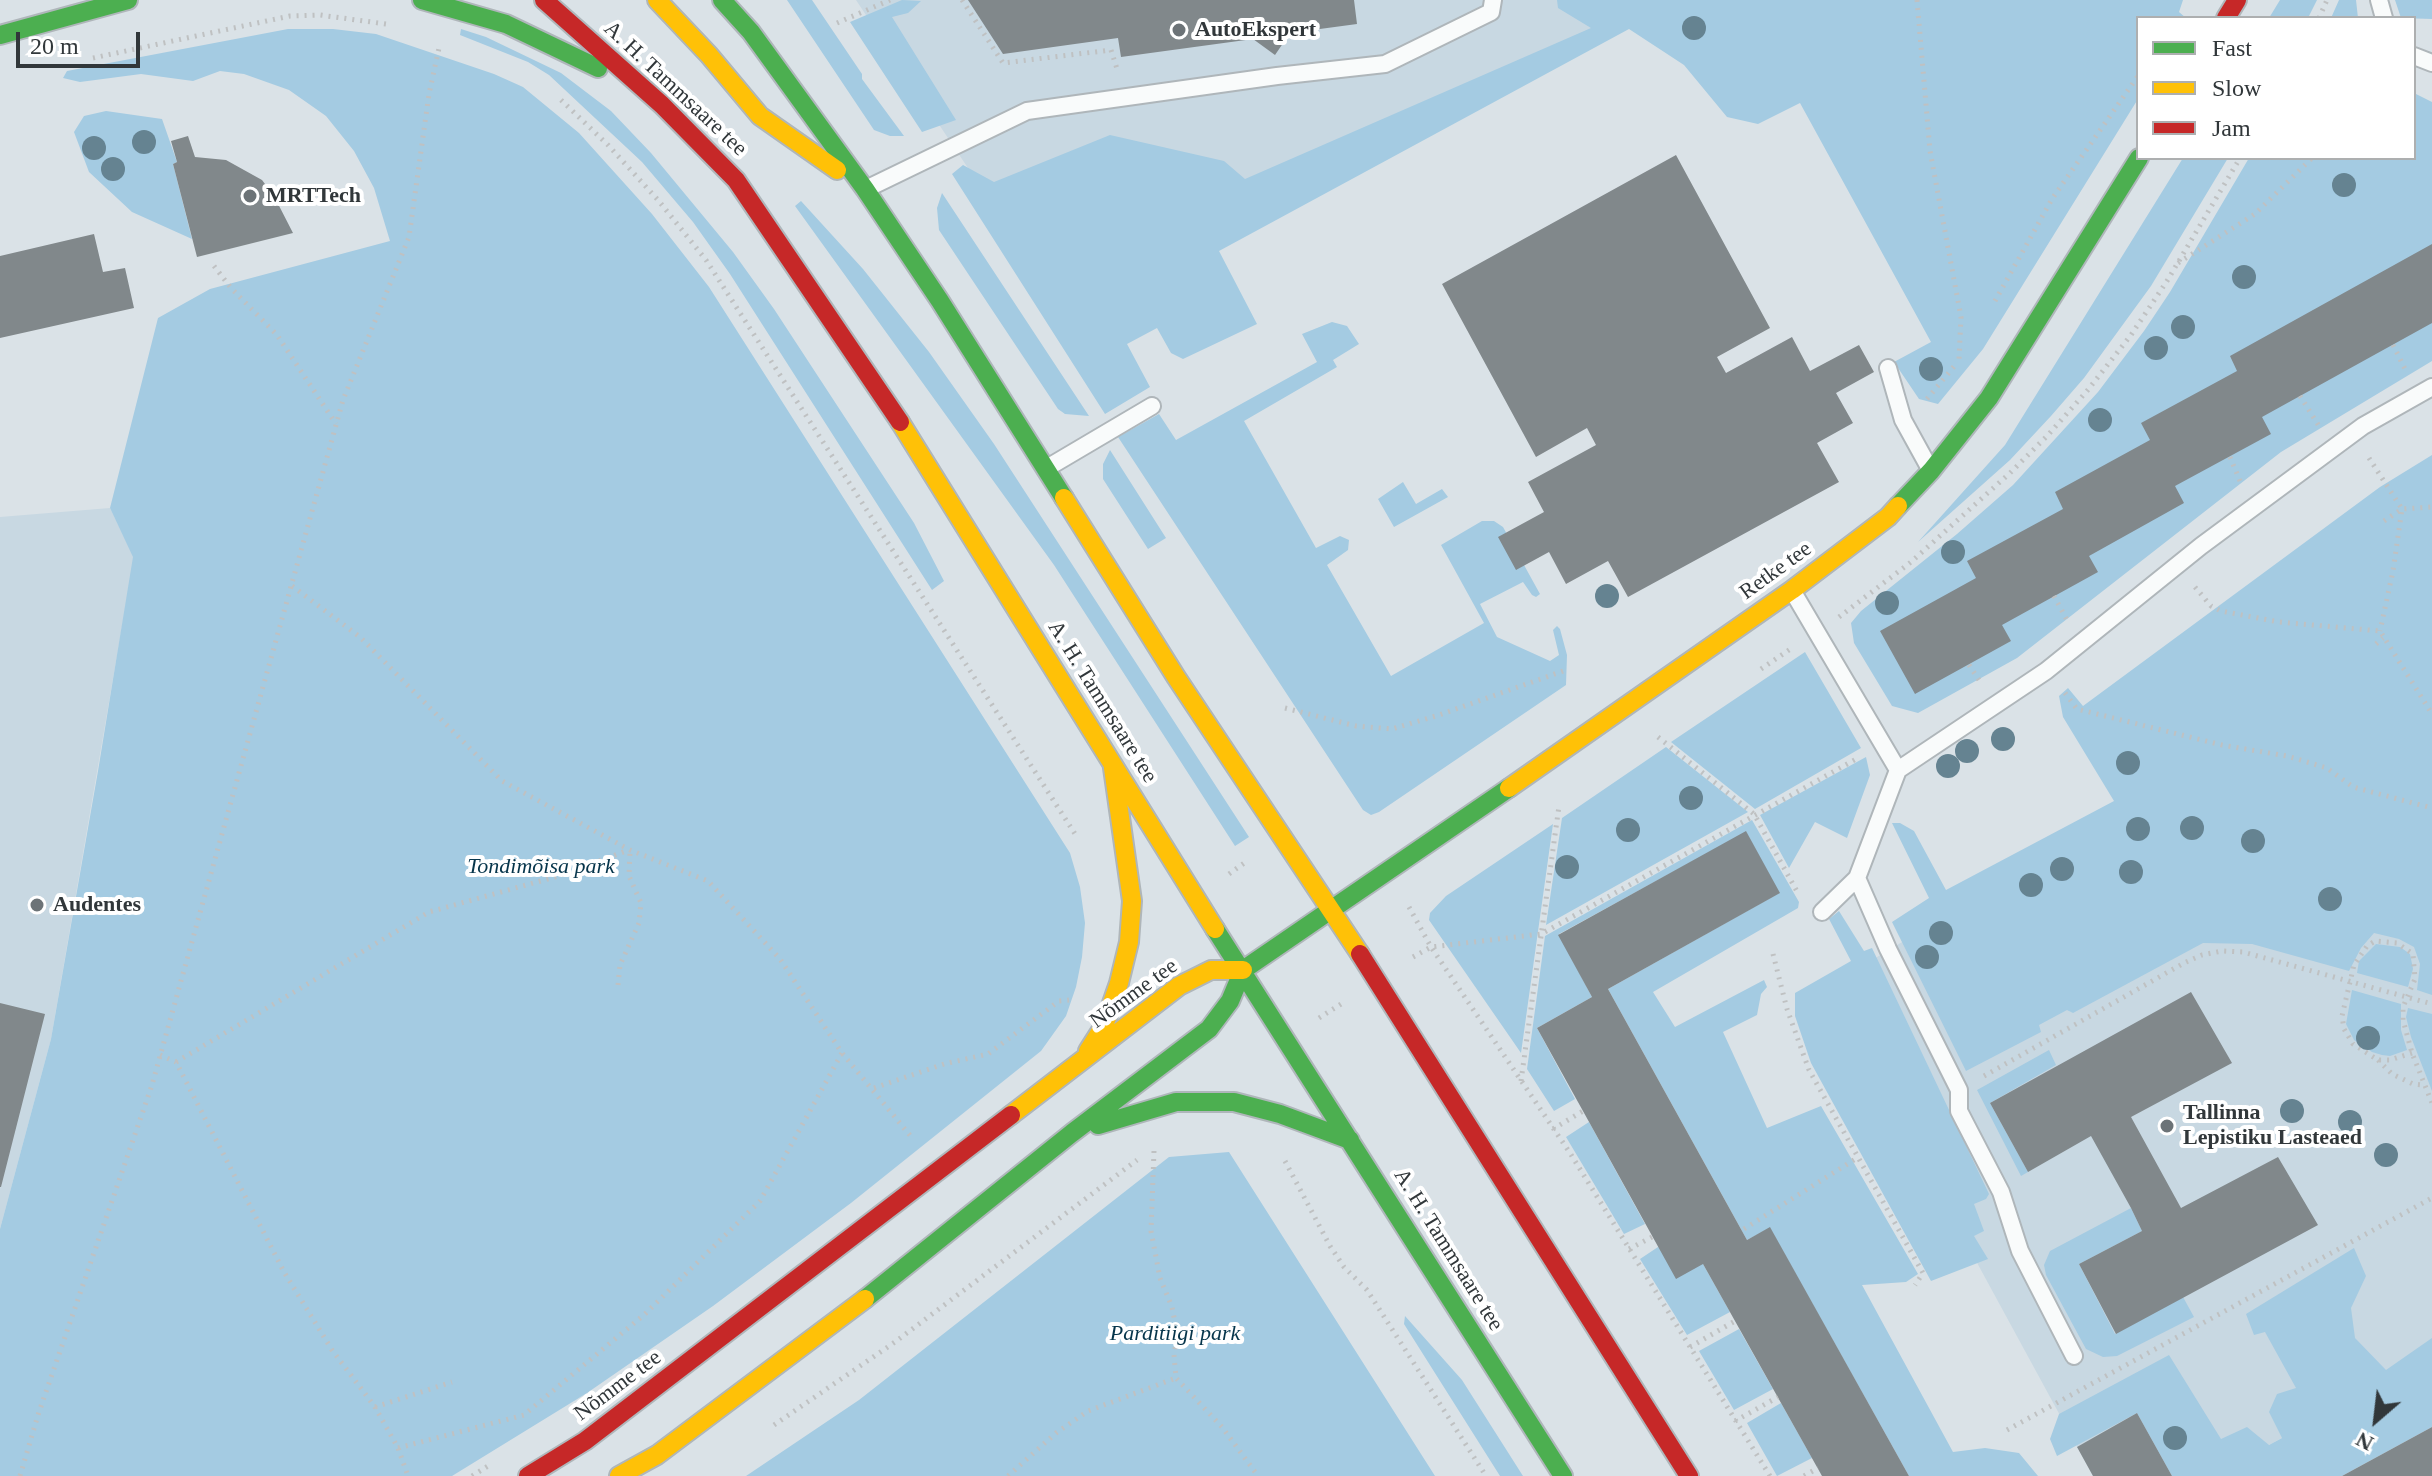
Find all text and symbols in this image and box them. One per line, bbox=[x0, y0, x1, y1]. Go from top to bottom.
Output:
scale bar bbox=[20, 16, 144, 66]
street label: A. H. Tammsaare tee bbox=[598, 16, 752, 162]
legend bbox=[2136, 16, 2416, 160]
place label: AutoEkspert bbox=[1195, 17, 1316, 43]
marker: AutoEkspert bbox=[1170, 21, 1188, 39]
text: 20 m bbox=[30, 33, 79, 59]
text: Fast bbox=[2212, 35, 2252, 61]
text: Slow bbox=[2212, 75, 2261, 101]
text: Jam bbox=[2212, 115, 2251, 141]
place label: MRTTech bbox=[266, 183, 361, 209]
marker: MRTTech bbox=[241, 187, 259, 205]
street label: Retke tee bbox=[1735, 536, 1817, 606]
street label: A. H. Tammsaare tee bbox=[1042, 616, 1162, 788]
park label: Tondimõisa park bbox=[467, 854, 615, 880]
place label: Audentes bbox=[53, 892, 141, 918]
marker: Audentes bbox=[28, 896, 46, 914]
street label: Nõmme tee bbox=[1085, 953, 1183, 1035]
place label: Tallinna Lepistiku Lasteaed bbox=[2183, 1100, 2362, 1152]
marker: Tallinna Lepistiku Lasteaed bbox=[2158, 1117, 2176, 1135]
street label: A. H. Tammsaare tee bbox=[1388, 1164, 1508, 1336]
park label: Parditiigi park bbox=[1110, 1321, 1240, 1347]
street label: Nõmme tee bbox=[569, 1345, 667, 1427]
north arrow bbox=[2336, 1380, 2416, 1460]
text: N bbox=[2352, 1427, 2377, 1456]

